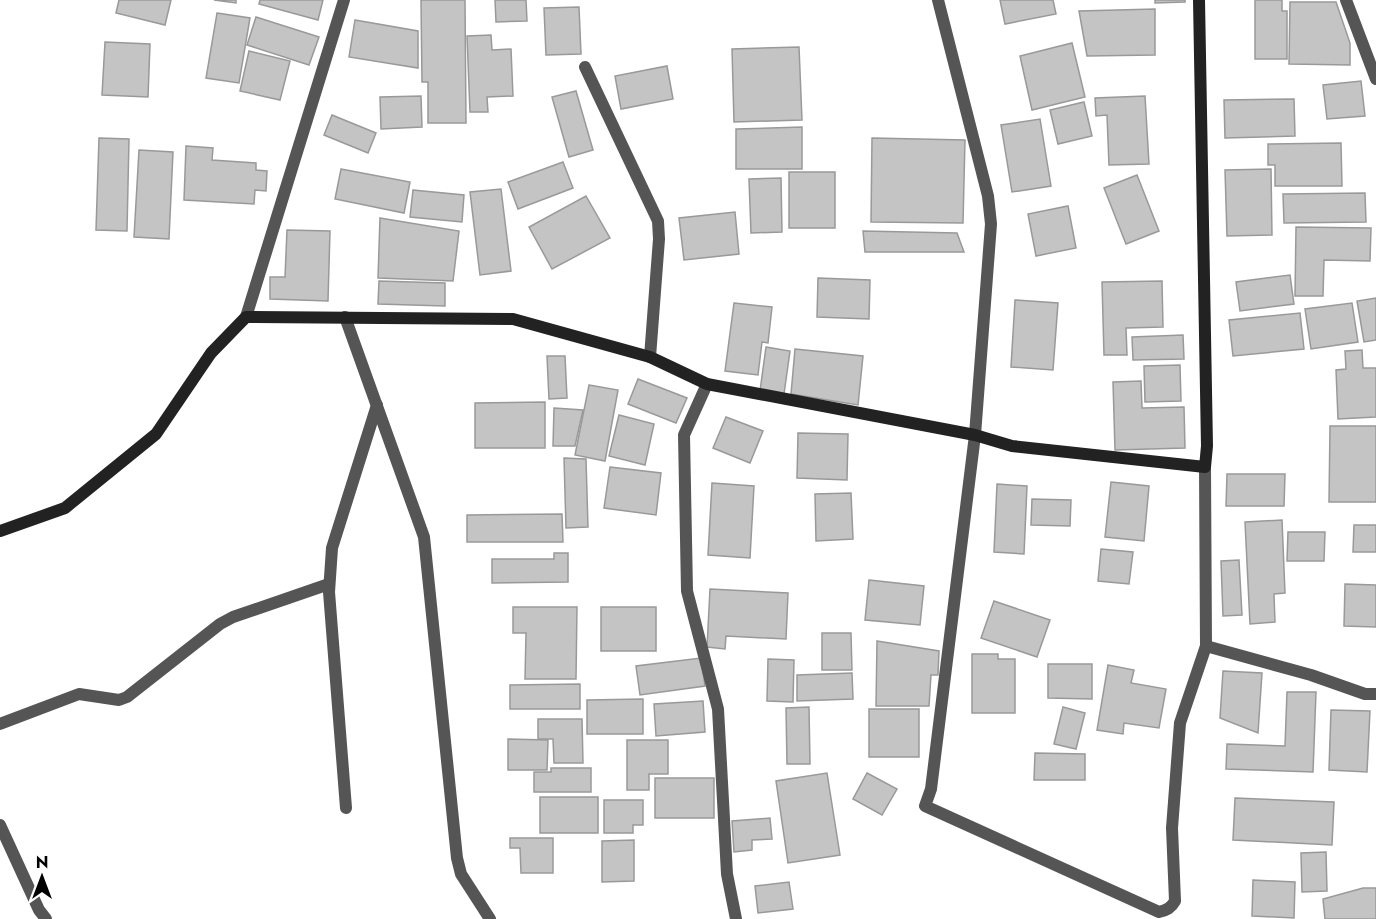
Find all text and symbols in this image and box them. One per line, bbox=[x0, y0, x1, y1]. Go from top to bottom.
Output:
north arrow bbox=[12, 847, 72, 907]
text: N bbox=[36, 851, 48, 874]

